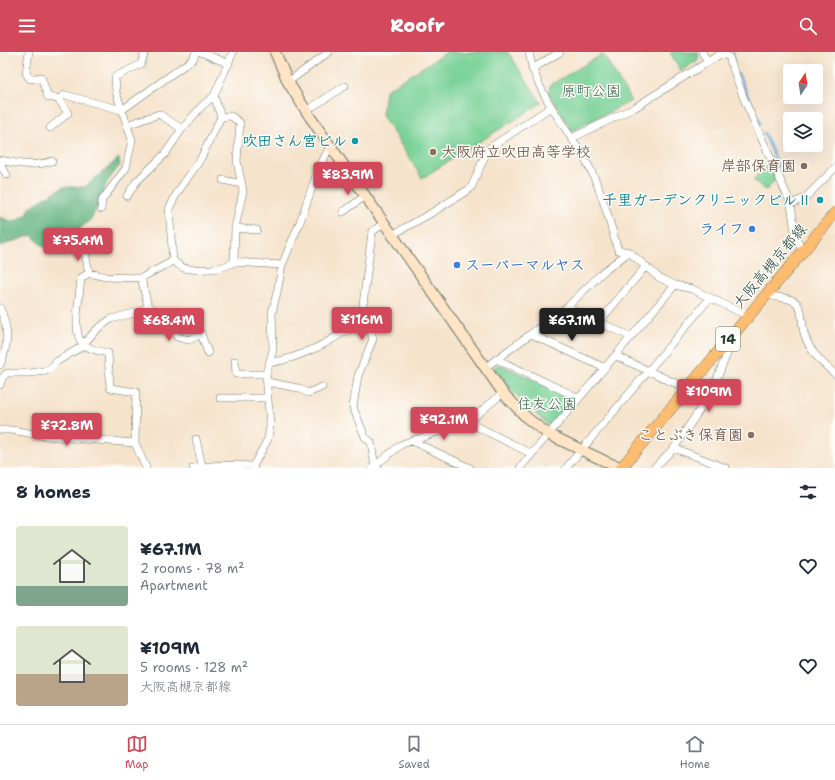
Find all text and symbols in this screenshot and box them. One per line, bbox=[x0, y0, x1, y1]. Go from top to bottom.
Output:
text: Roofr bbox=[390, 14, 445, 38]
icon: menu bbox=[16, 15, 38, 37]
icon: search bbox=[797, 15, 819, 37]
north arrow bbox=[783, 64, 823, 104]
map controls bbox=[783, 64, 823, 152]
park label: 原町公園 bbox=[561, 81, 621, 101]
button: layers bbox=[783, 112, 823, 152]
place label: 吹田さん宮ビル bbox=[242, 131, 347, 151]
marker: 吹田さん宮ビル bbox=[350, 136, 360, 146]
place label: 大阪府立吹田高等学校 bbox=[441, 142, 591, 162]
marker: 大阪府立吹田高等学校 bbox=[428, 147, 438, 157]
place label: 岸部保育園 bbox=[721, 156, 796, 176]
marker: 岸部保育園 bbox=[799, 161, 809, 171]
pin: ¥83.9M bbox=[315, 162, 381, 196]
text: ¥83.9M bbox=[322, 166, 374, 183]
place label: 千里ガーデンクリニックビルⅡ bbox=[602, 190, 812, 210]
marker: 千里ガーデンクリニックビルⅡ bbox=[815, 195, 825, 205]
place label: ライフ bbox=[699, 219, 744, 239]
street label: 大阪高槻京都線 bbox=[729, 219, 811, 313]
marker: ライフ bbox=[747, 224, 757, 234]
pin: ¥75.4M bbox=[45, 228, 111, 262]
text: ¥75.4M bbox=[53, 232, 103, 249]
place label: スーパーマルヤス bbox=[465, 255, 585, 275]
marker: スーパーマルヤス bbox=[452, 260, 462, 270]
pin: ¥116M bbox=[334, 307, 390, 341]
pin: ¥68.4M bbox=[136, 308, 202, 342]
pin: ¥67.1M bbox=[539, 308, 605, 342]
text: ¥116M bbox=[341, 311, 383, 328]
text: ¥68.4M bbox=[143, 312, 195, 329]
text: ¥67.1M bbox=[548, 312, 596, 329]
road number: 14 bbox=[716, 327, 740, 351]
pin: ¥109M bbox=[681, 379, 737, 413]
text: ¥109M bbox=[686, 383, 732, 400]
park label: 住友公園 bbox=[517, 394, 577, 414]
pin: ¥92.1M bbox=[411, 407, 477, 441]
text: ¥92.1M bbox=[420, 411, 468, 428]
pin: ¥72.8M bbox=[34, 413, 100, 447]
text: ¥72.8M bbox=[41, 417, 93, 434]
place label: ことぶき保育園 bbox=[638, 425, 743, 445]
marker: ことぶき保育園 bbox=[746, 430, 756, 440]
text: 8 homes bbox=[16, 481, 91, 503]
icon: filters bbox=[797, 481, 819, 503]
text: ¥67.1M bbox=[140, 538, 202, 560]
icon: home bbox=[48, 542, 96, 590]
icon: heart bbox=[797, 555, 819, 577]
text: 2 rooms · 78 m² bbox=[140, 560, 244, 577]
text: Apartment bbox=[140, 577, 208, 594]
text: ¥109M bbox=[140, 637, 200, 659]
icon: home bbox=[48, 642, 96, 690]
icon: heart bbox=[797, 655, 819, 677]
text: 5 rooms · 128 m² bbox=[140, 659, 248, 676]
text: 大阪高槻京都線 bbox=[140, 678, 231, 695]
tab: Map bbox=[125, 733, 149, 772]
tab: Saved bbox=[399, 733, 430, 772]
tab: Home bbox=[680, 733, 710, 772]

